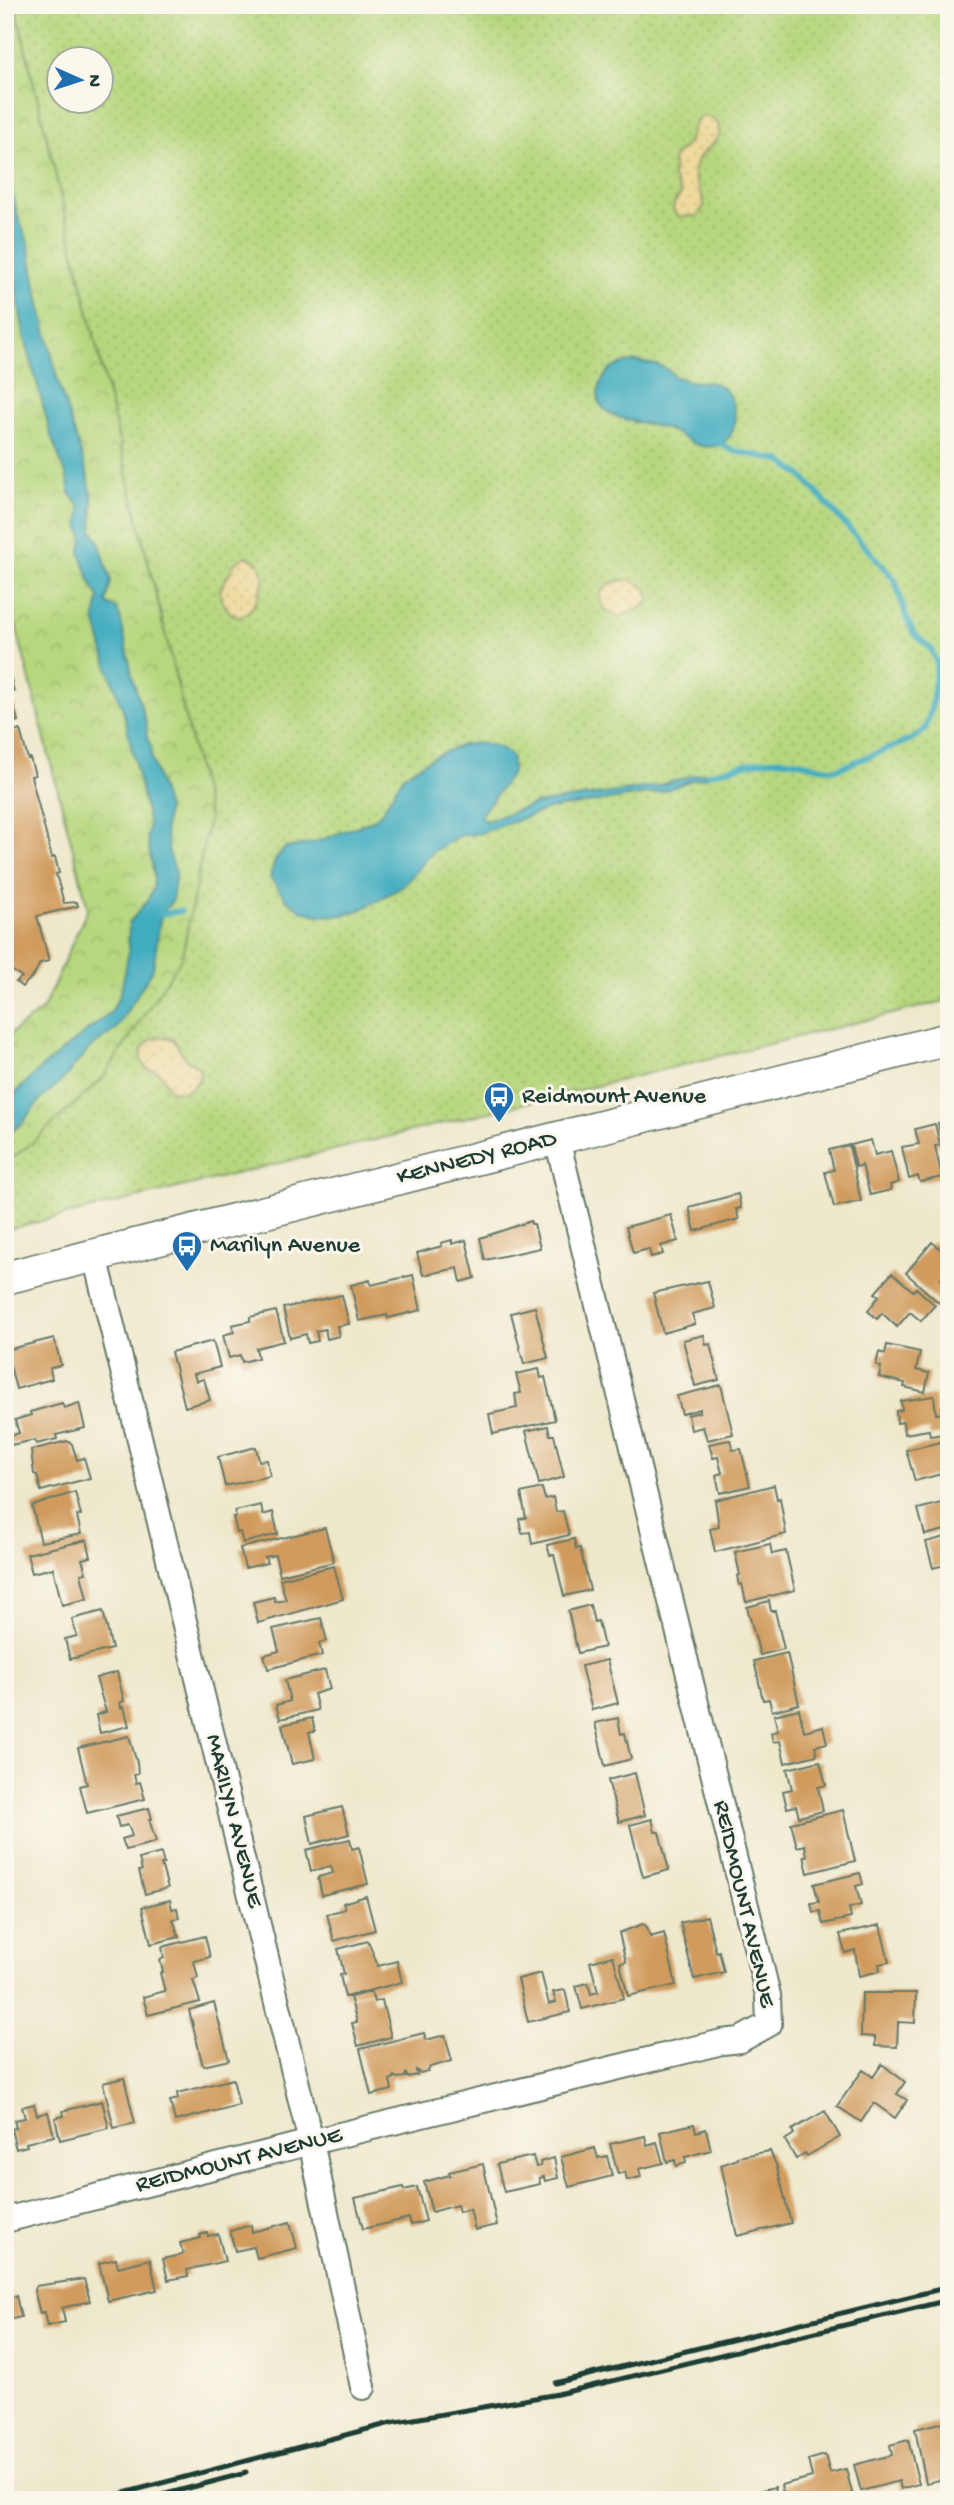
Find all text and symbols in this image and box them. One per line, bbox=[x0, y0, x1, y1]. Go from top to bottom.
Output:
north arrow bbox=[46, 46, 116, 116]
text: N bbox=[82, 74, 105, 88]
bus stop icon: Reidmount Avenue bbox=[482, 1080, 516, 1124]
place label: Reidmount Avenue bbox=[522, 1083, 707, 1112]
street label: KENNEDY ROAD bbox=[394, 1125, 560, 1193]
bus stop icon: Marilyn Avenue bbox=[170, 1229, 204, 1273]
place label: Marilyn Avenue bbox=[210, 1232, 361, 1261]
street label: MARILYN AVENUE bbox=[197, 1731, 269, 1912]
street label: REIDMOUNT AVENUE bbox=[705, 1798, 781, 2011]
street label: REIDMOUNT AVENUE bbox=[133, 2121, 346, 2201]

